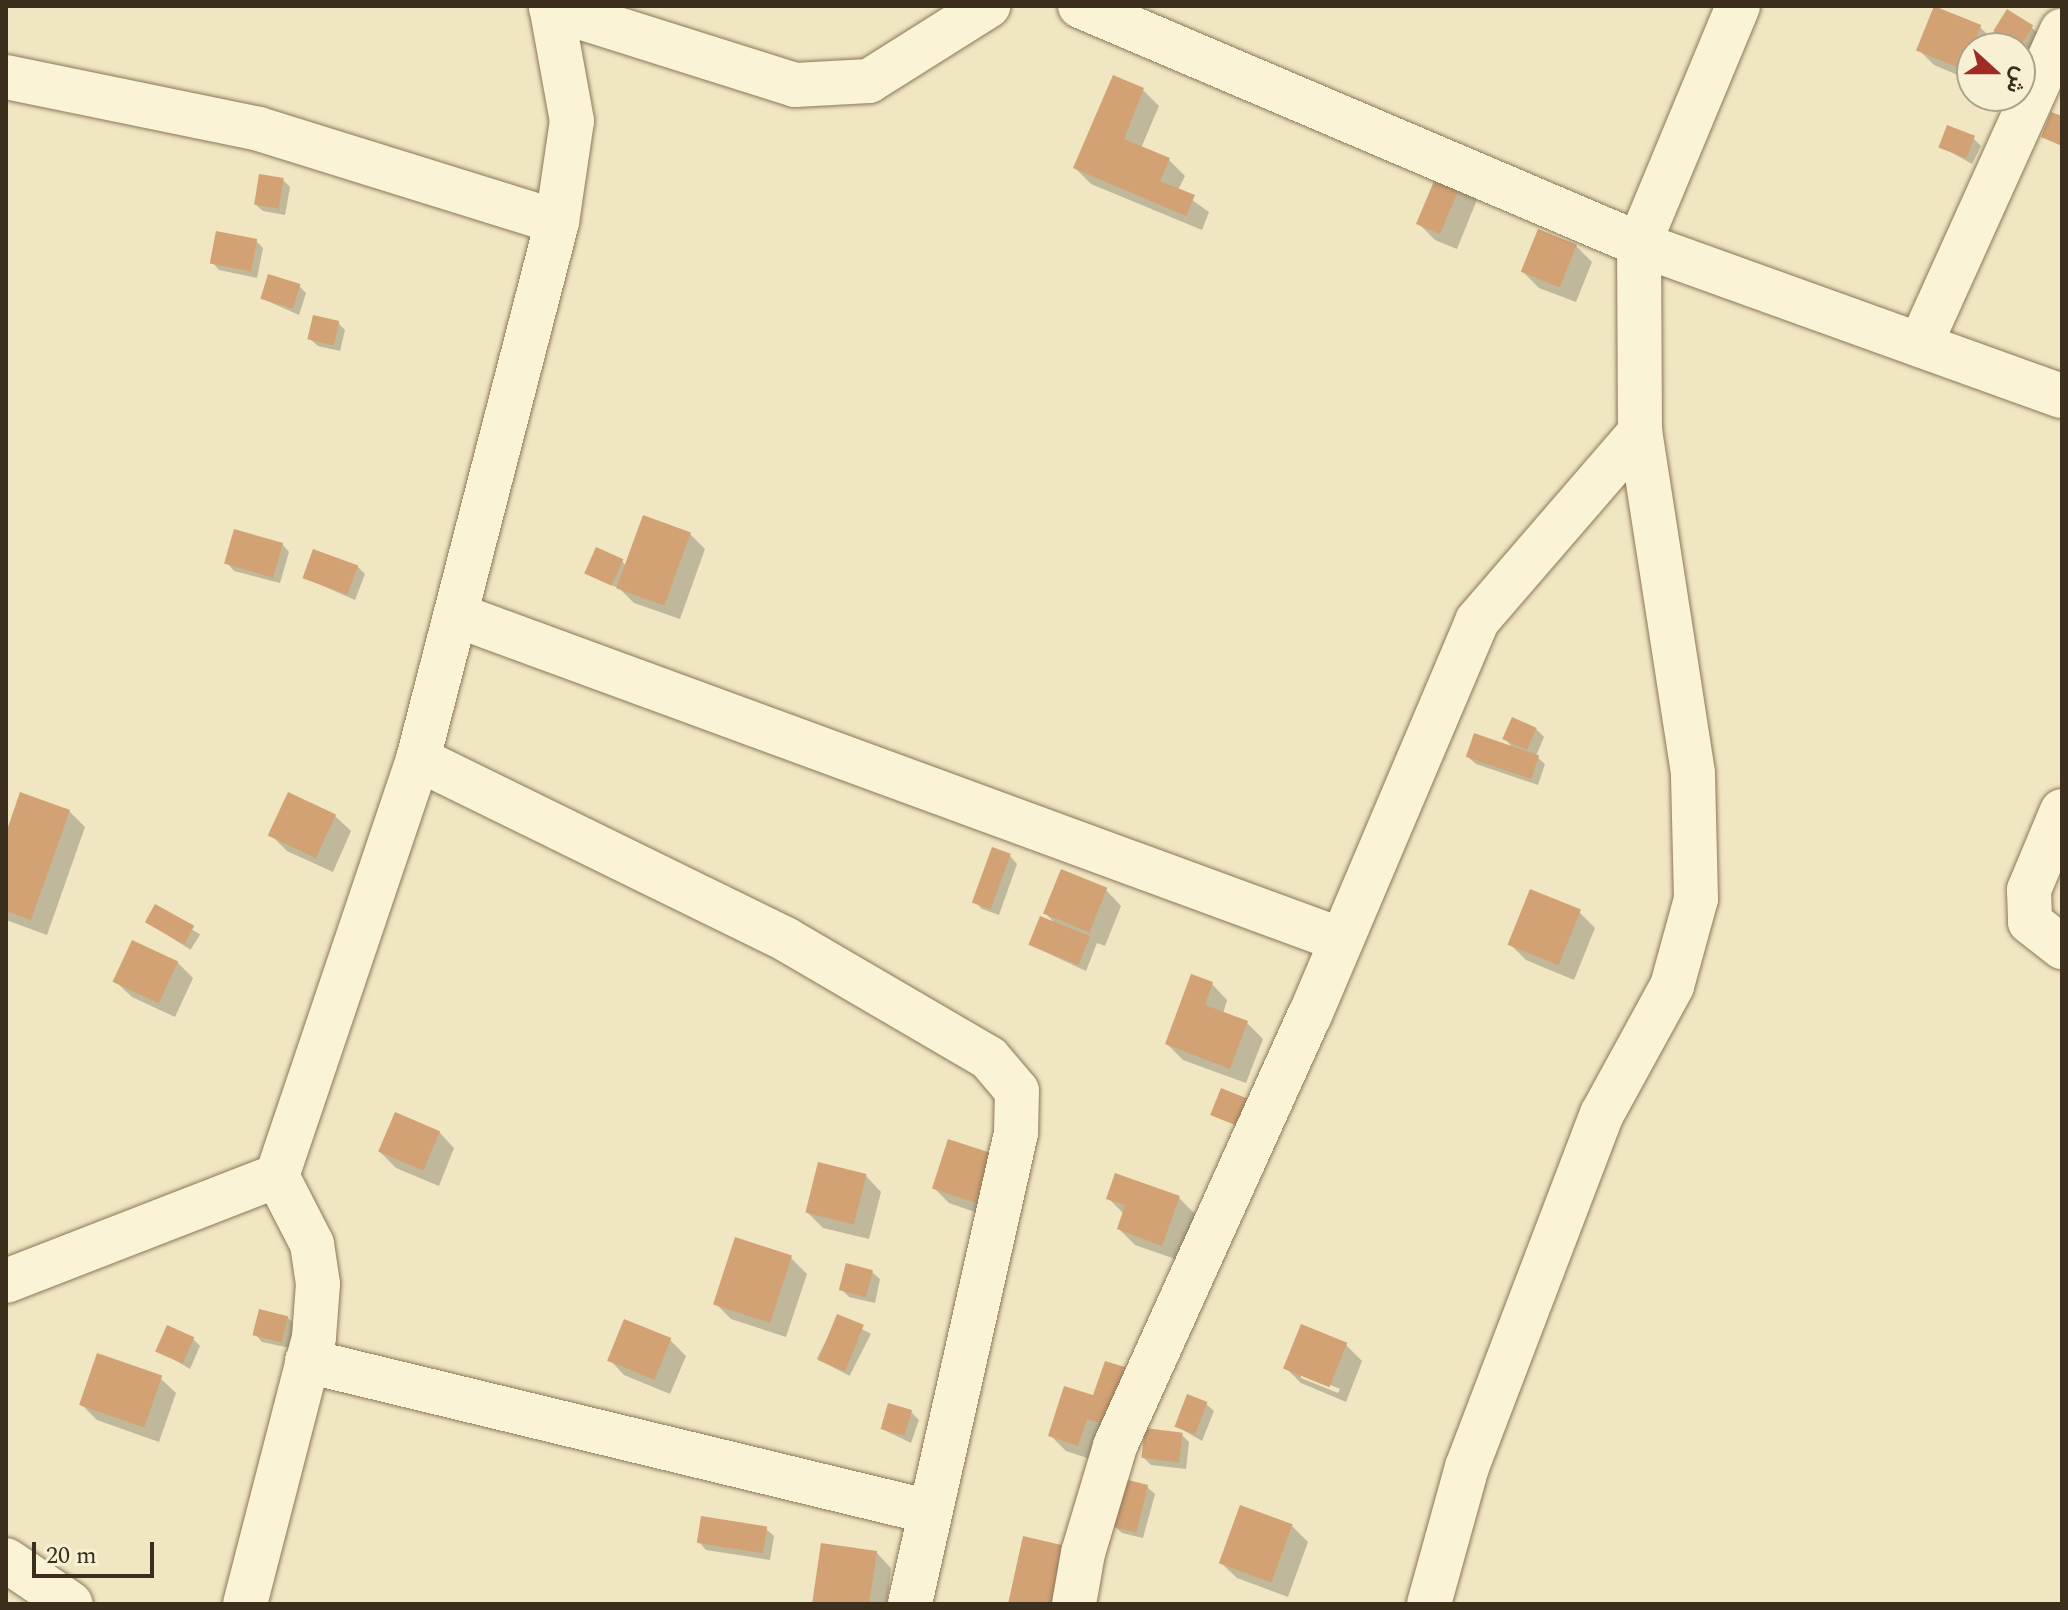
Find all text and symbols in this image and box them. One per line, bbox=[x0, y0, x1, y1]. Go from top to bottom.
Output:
north arrow bbox=[1956, 32, 2036, 112]
text: ش bbox=[1997, 62, 2037, 98]
scale bar bbox=[36, 1526, 158, 1576]
text: 20 m bbox=[46, 1538, 97, 1574]

